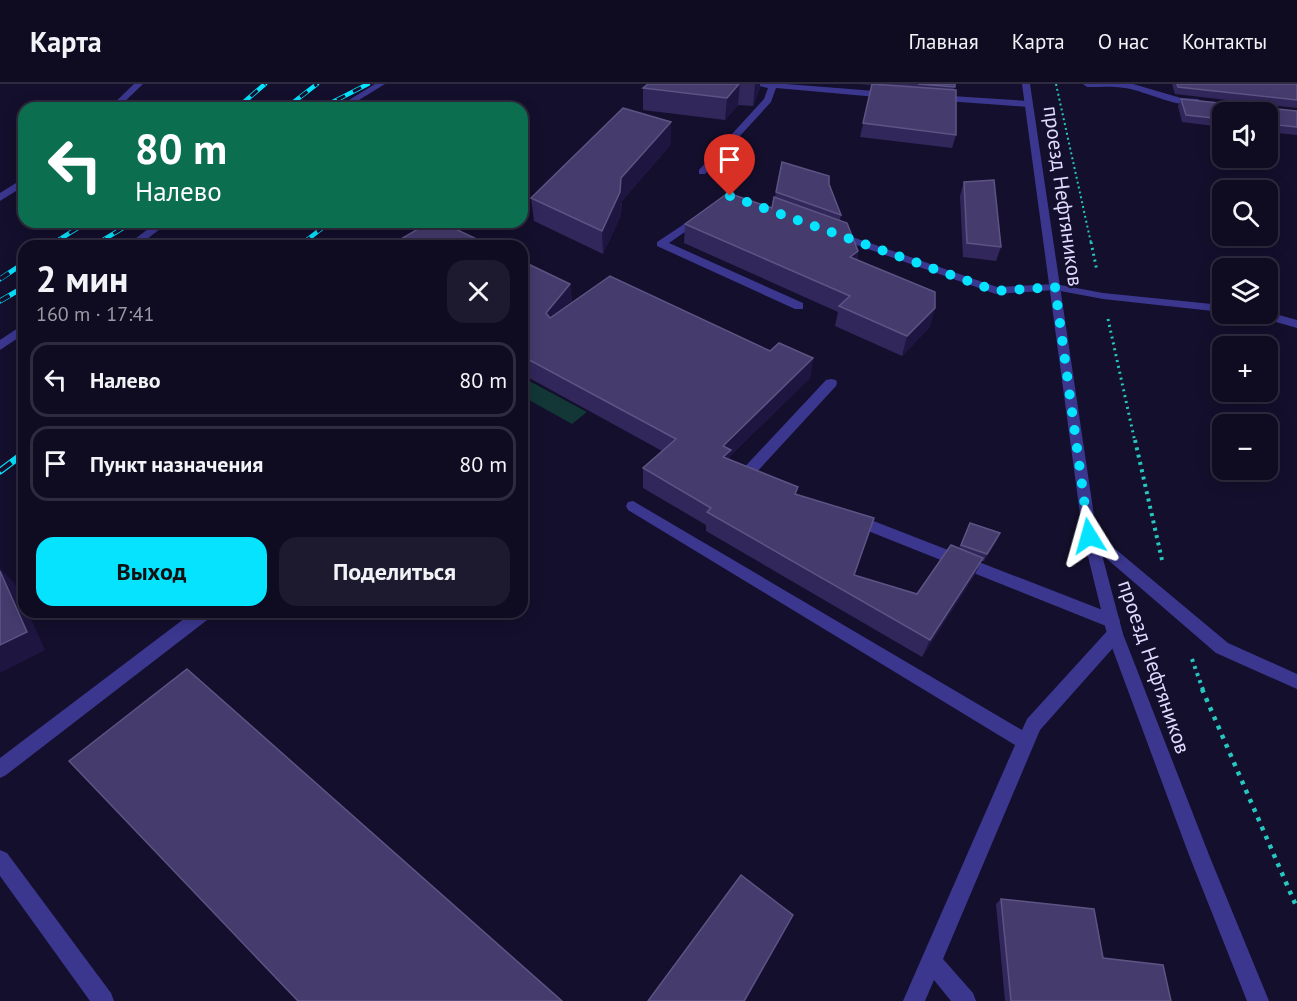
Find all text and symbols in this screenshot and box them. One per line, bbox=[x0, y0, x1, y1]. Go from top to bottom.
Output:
text: Карта bbox=[30, 23, 102, 60]
text: Главная bbox=[908, 28, 979, 55]
text: Карта bbox=[1012, 28, 1065, 55]
text: О нас bbox=[1098, 28, 1149, 55]
text: Контакты bbox=[1182, 28, 1267, 55]
map controls bbox=[1212, 102, 1278, 480]
button: sound bbox=[1212, 102, 1278, 168]
street label: проезд Нефтяников bbox=[1037, 104, 1090, 288]
text: 80 m bbox=[135, 121, 227, 176]
icon: left bbox=[36, 126, 114, 204]
pin bbox=[704, 134, 755, 196]
icon: arrive bbox=[713, 143, 746, 176]
text: Налево bbox=[135, 174, 222, 208]
button: search bbox=[1212, 180, 1278, 246]
text: 2 мин bbox=[36, 255, 128, 302]
button: layers bbox=[1212, 258, 1278, 324]
button: close bbox=[447, 260, 510, 323]
text: 160 m · 17:41 bbox=[36, 301, 154, 327]
button: + bbox=[1212, 336, 1278, 402]
icon: left bbox=[39, 363, 72, 396]
text: Налево bbox=[90, 366, 161, 394]
text: 80 m bbox=[459, 366, 507, 394]
button: − bbox=[1212, 414, 1278, 480]
icon: arrive bbox=[39, 447, 72, 480]
text: Пункт назначения bbox=[90, 450, 263, 478]
text: 80 m bbox=[459, 450, 507, 478]
position arrow bbox=[1057, 504, 1121, 568]
button: Выход bbox=[36, 537, 267, 606]
button: Поделиться bbox=[279, 537, 510, 606]
street label: проезд Нефтяников bbox=[1112, 576, 1197, 757]

